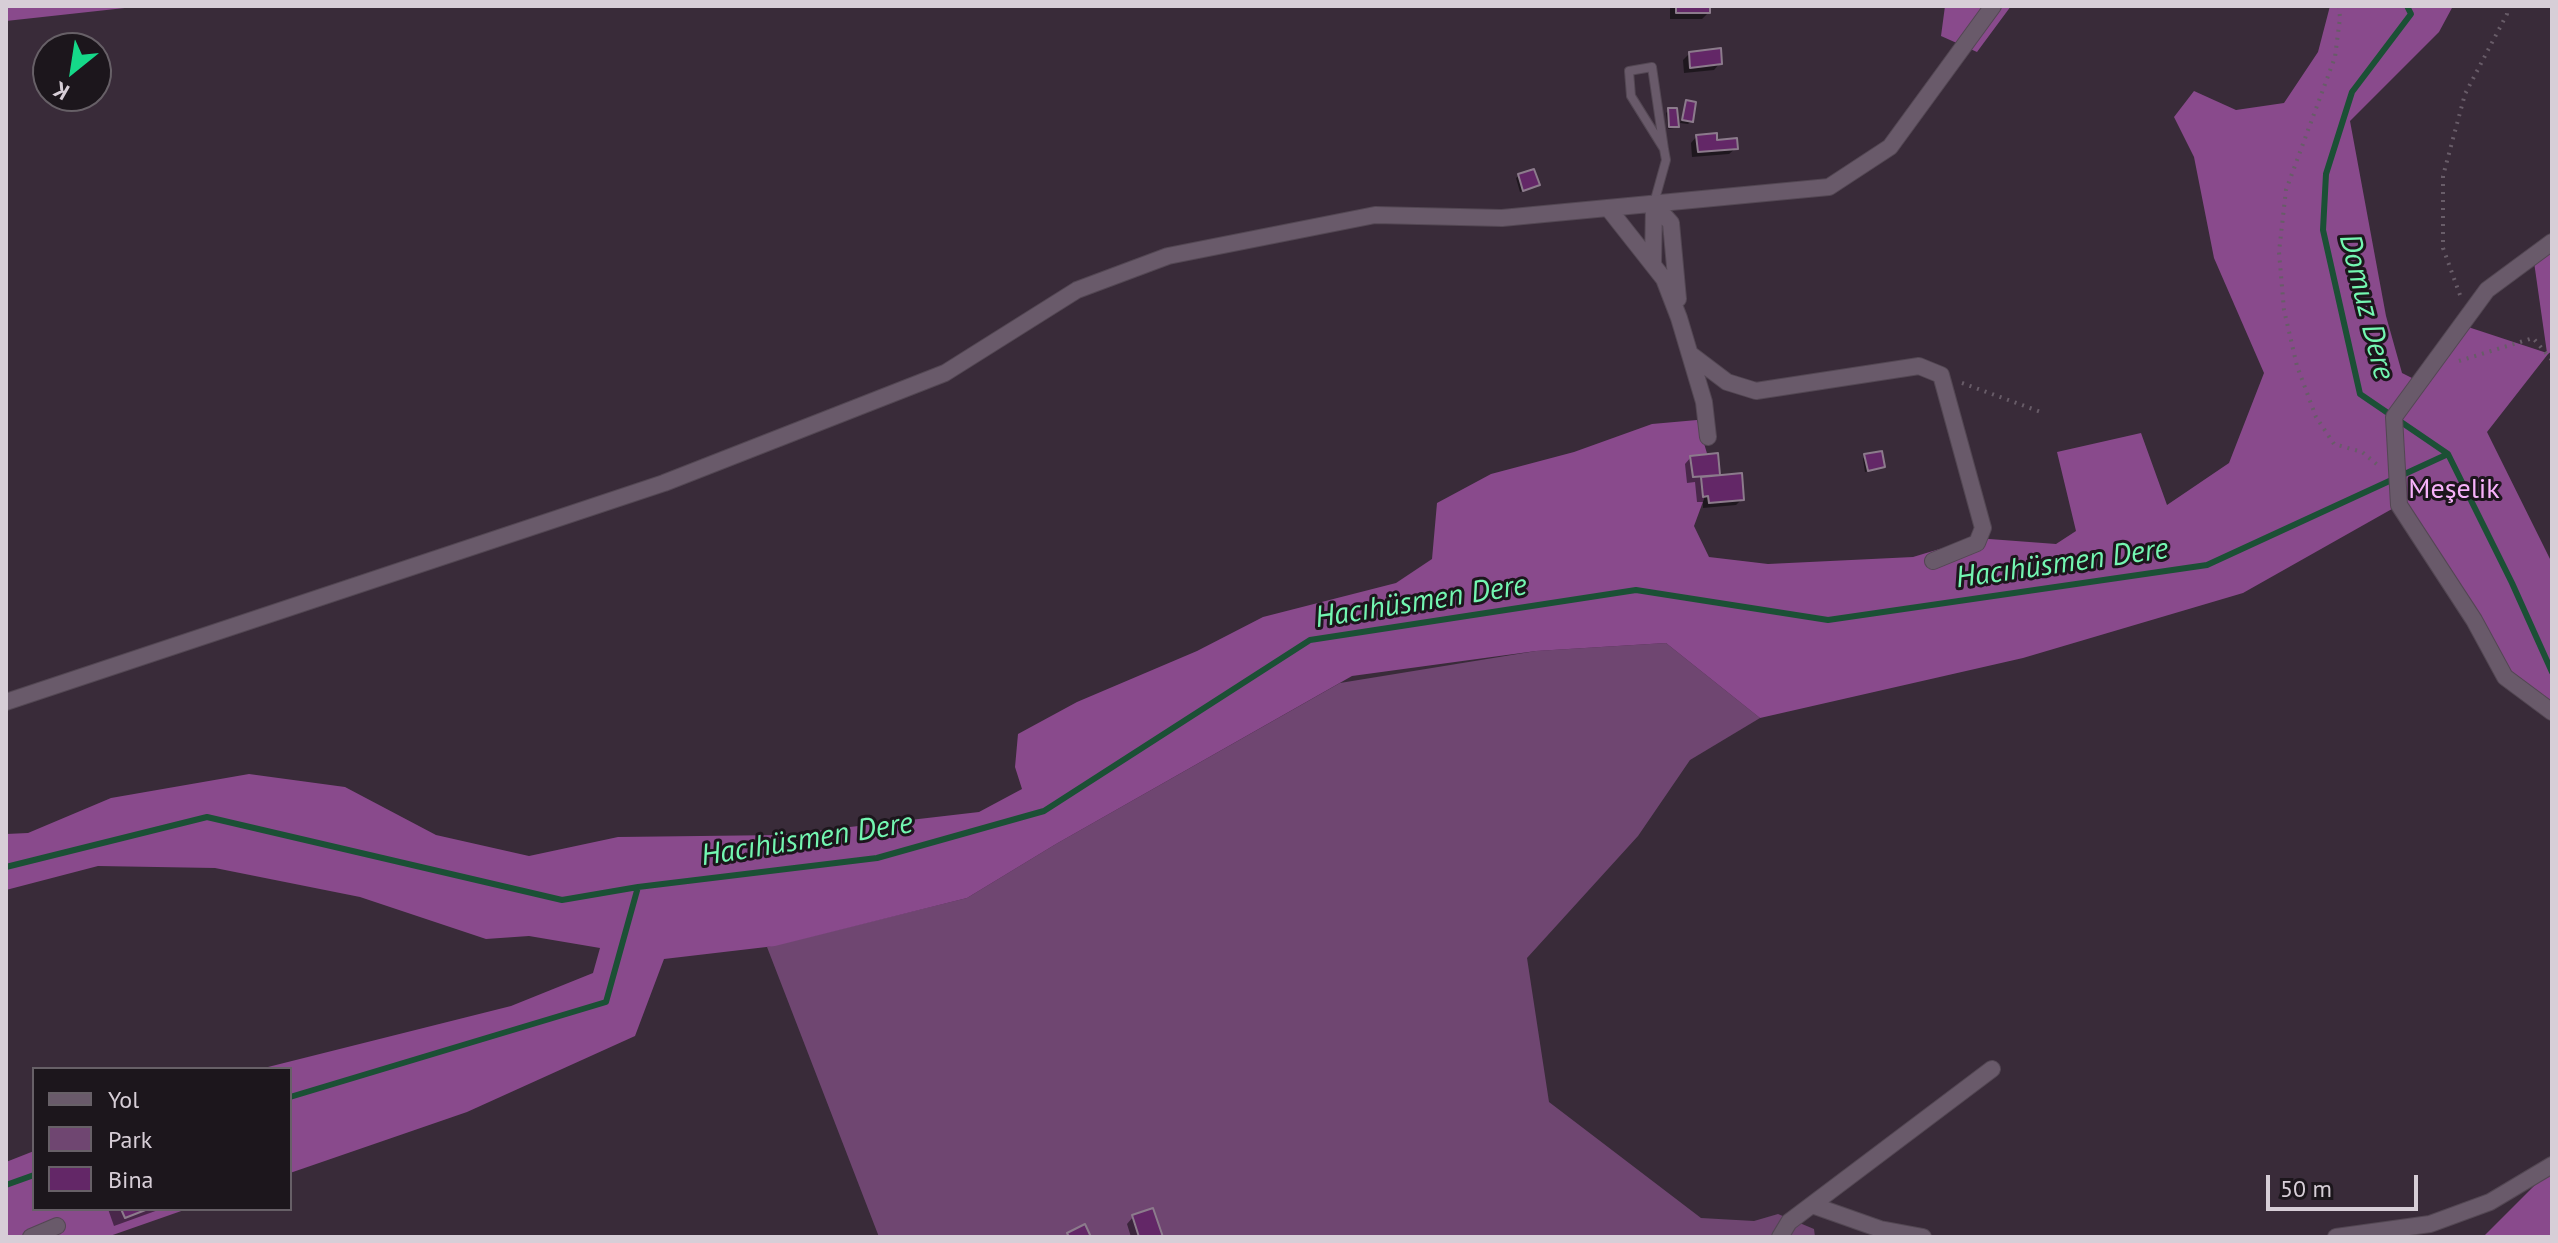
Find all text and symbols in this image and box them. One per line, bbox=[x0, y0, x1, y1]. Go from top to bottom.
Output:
north arrow bbox=[32, 32, 112, 112]
text: K bbox=[48, 76, 74, 107]
water label: Domuz Dere bbox=[2331, 230, 2401, 384]
park label: Meşelik bbox=[2408, 473, 2500, 507]
water label: Hacıhüsmen Dere bbox=[1954, 531, 2170, 597]
water label: Hacıhüsmen Dere bbox=[1313, 567, 1529, 637]
water label: Hacıhüsmen Dere bbox=[699, 805, 915, 875]
legend bbox=[32, 1067, 292, 1211]
text: Yol bbox=[108, 1084, 139, 1115]
text: Park bbox=[108, 1124, 152, 1155]
scale bar bbox=[2270, 1159, 2422, 1209]
text: Bina bbox=[108, 1164, 153, 1195]
text: 50 m bbox=[2280, 1173, 2332, 1204]

